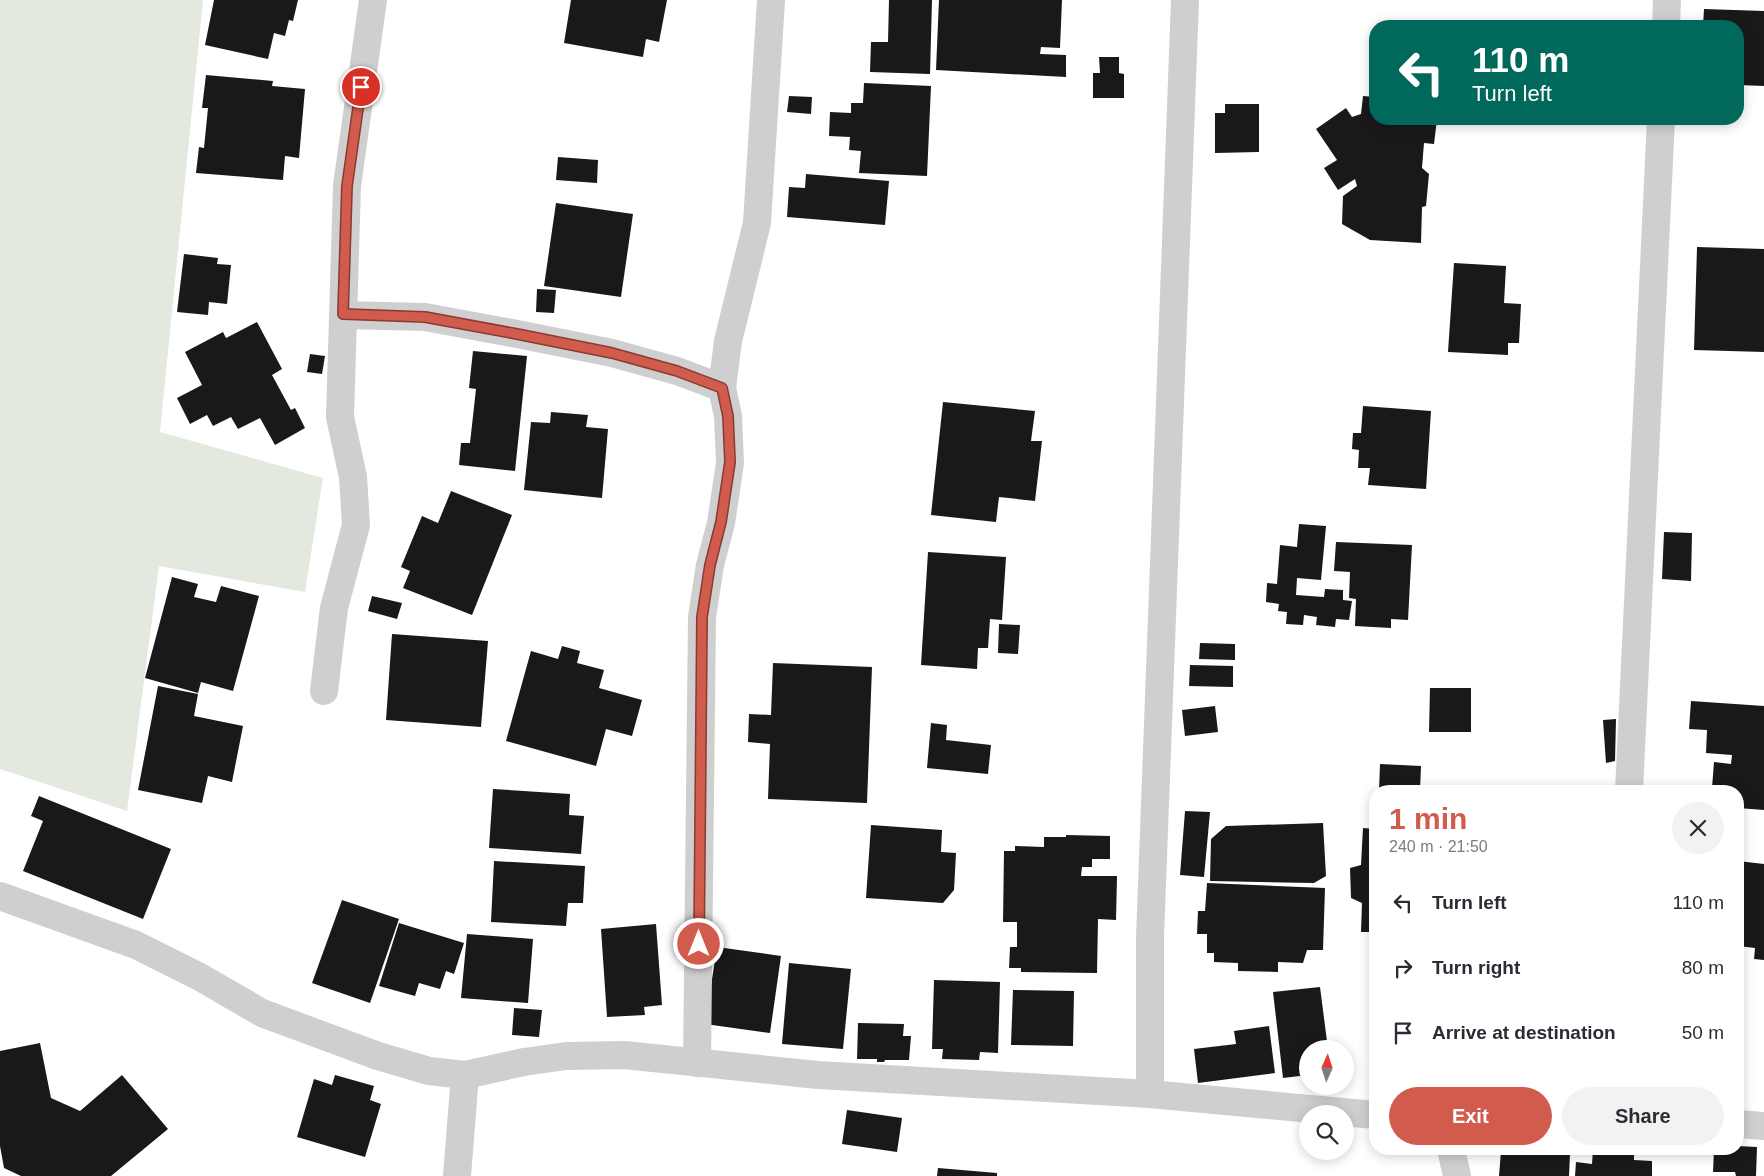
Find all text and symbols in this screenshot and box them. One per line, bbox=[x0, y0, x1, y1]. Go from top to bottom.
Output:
icon: left bbox=[1389, 40, 1454, 105]
text: 110 m bbox=[1472, 40, 1569, 79]
pin bbox=[340, 66, 382, 108]
icon: arrive bbox=[347, 73, 375, 101]
text: Turn left bbox=[1472, 81, 1552, 106]
text: 1 min bbox=[1389, 802, 1467, 835]
button: close bbox=[1672, 802, 1724, 854]
text: 240 m · 21:50 bbox=[1389, 838, 1488, 855]
icon: left bbox=[1389, 889, 1417, 917]
text: Turn left bbox=[1432, 892, 1507, 913]
text: 110 m bbox=[1673, 892, 1724, 913]
position arrow bbox=[672, 917, 724, 969]
icon: right bbox=[1389, 954, 1417, 982]
text: Turn right bbox=[1432, 957, 1520, 978]
text: 80 m bbox=[1682, 957, 1724, 978]
icon: arrive bbox=[1389, 1019, 1417, 1047]
text: Arrive at destination bbox=[1432, 1022, 1616, 1043]
text: 50 m bbox=[1682, 1022, 1724, 1043]
north arrow bbox=[1299, 1040, 1354, 1095]
map controls bbox=[1299, 1040, 1354, 1160]
button: Exit bbox=[1389, 1087, 1552, 1145]
button: Share bbox=[1562, 1087, 1724, 1145]
button: search bbox=[1299, 1105, 1354, 1160]

